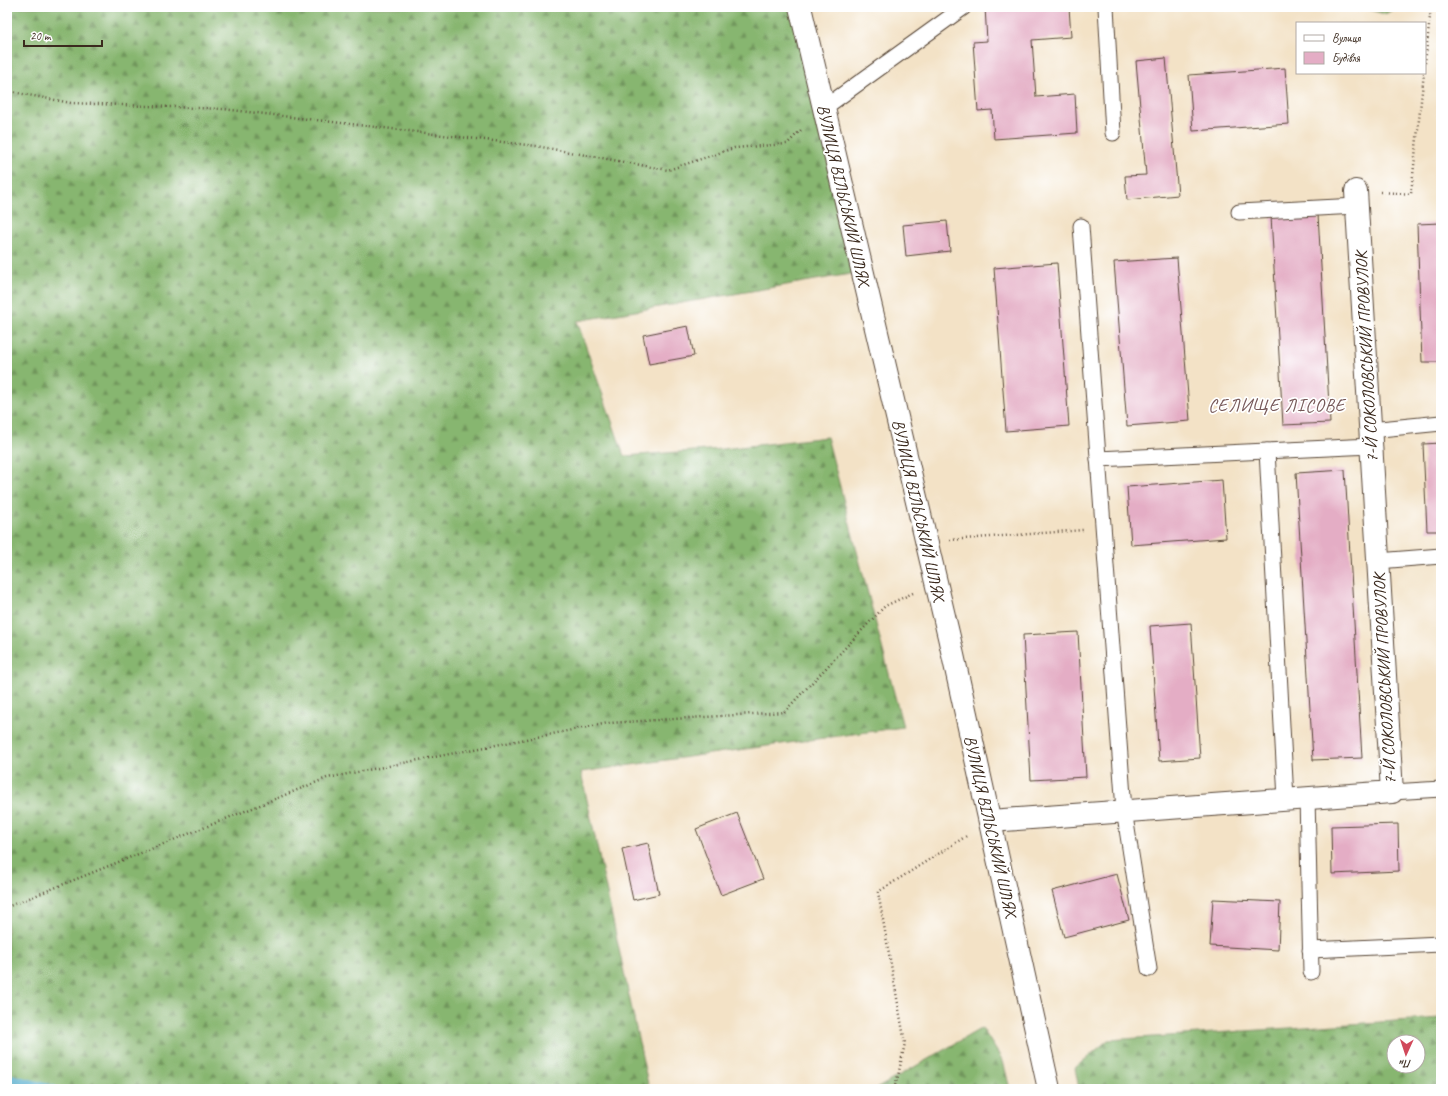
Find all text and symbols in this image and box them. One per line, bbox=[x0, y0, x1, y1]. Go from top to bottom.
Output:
scale bar bbox=[24, 22, 102, 48]
legend bbox=[1296, 22, 1426, 74]
text: 20 m bbox=[30, 28, 52, 44]
text: Вулиця bbox=[1332, 30, 1361, 46]
text: Будівля bbox=[1332, 50, 1361, 66]
street label: ВУЛИЦЯ ВІЛЬСЬКИЙ ШЛЯХ bbox=[812, 102, 875, 291]
street label: 7-Й СОКОЛОВСЬКИЙ ПРОВУЛОК bbox=[1350, 248, 1383, 463]
district label: СЕЛИЩЕ ЛІСОВЕ bbox=[1208, 394, 1347, 416]
street label: ВУЛИЦЯ ВІЛЬСЬКИЙ ШЛЯХ bbox=[887, 417, 950, 606]
street label: 7-Й СОКОЛОВСЬКИЙ ПРОВУЛОК bbox=[1368, 570, 1401, 785]
street label: ВУЛИЦЯ ВІЛЬСЬКИЙ ШЛЯХ bbox=[959, 733, 1022, 922]
north arrow bbox=[1386, 1034, 1426, 1074]
text: Пн bbox=[1398, 1057, 1412, 1071]

